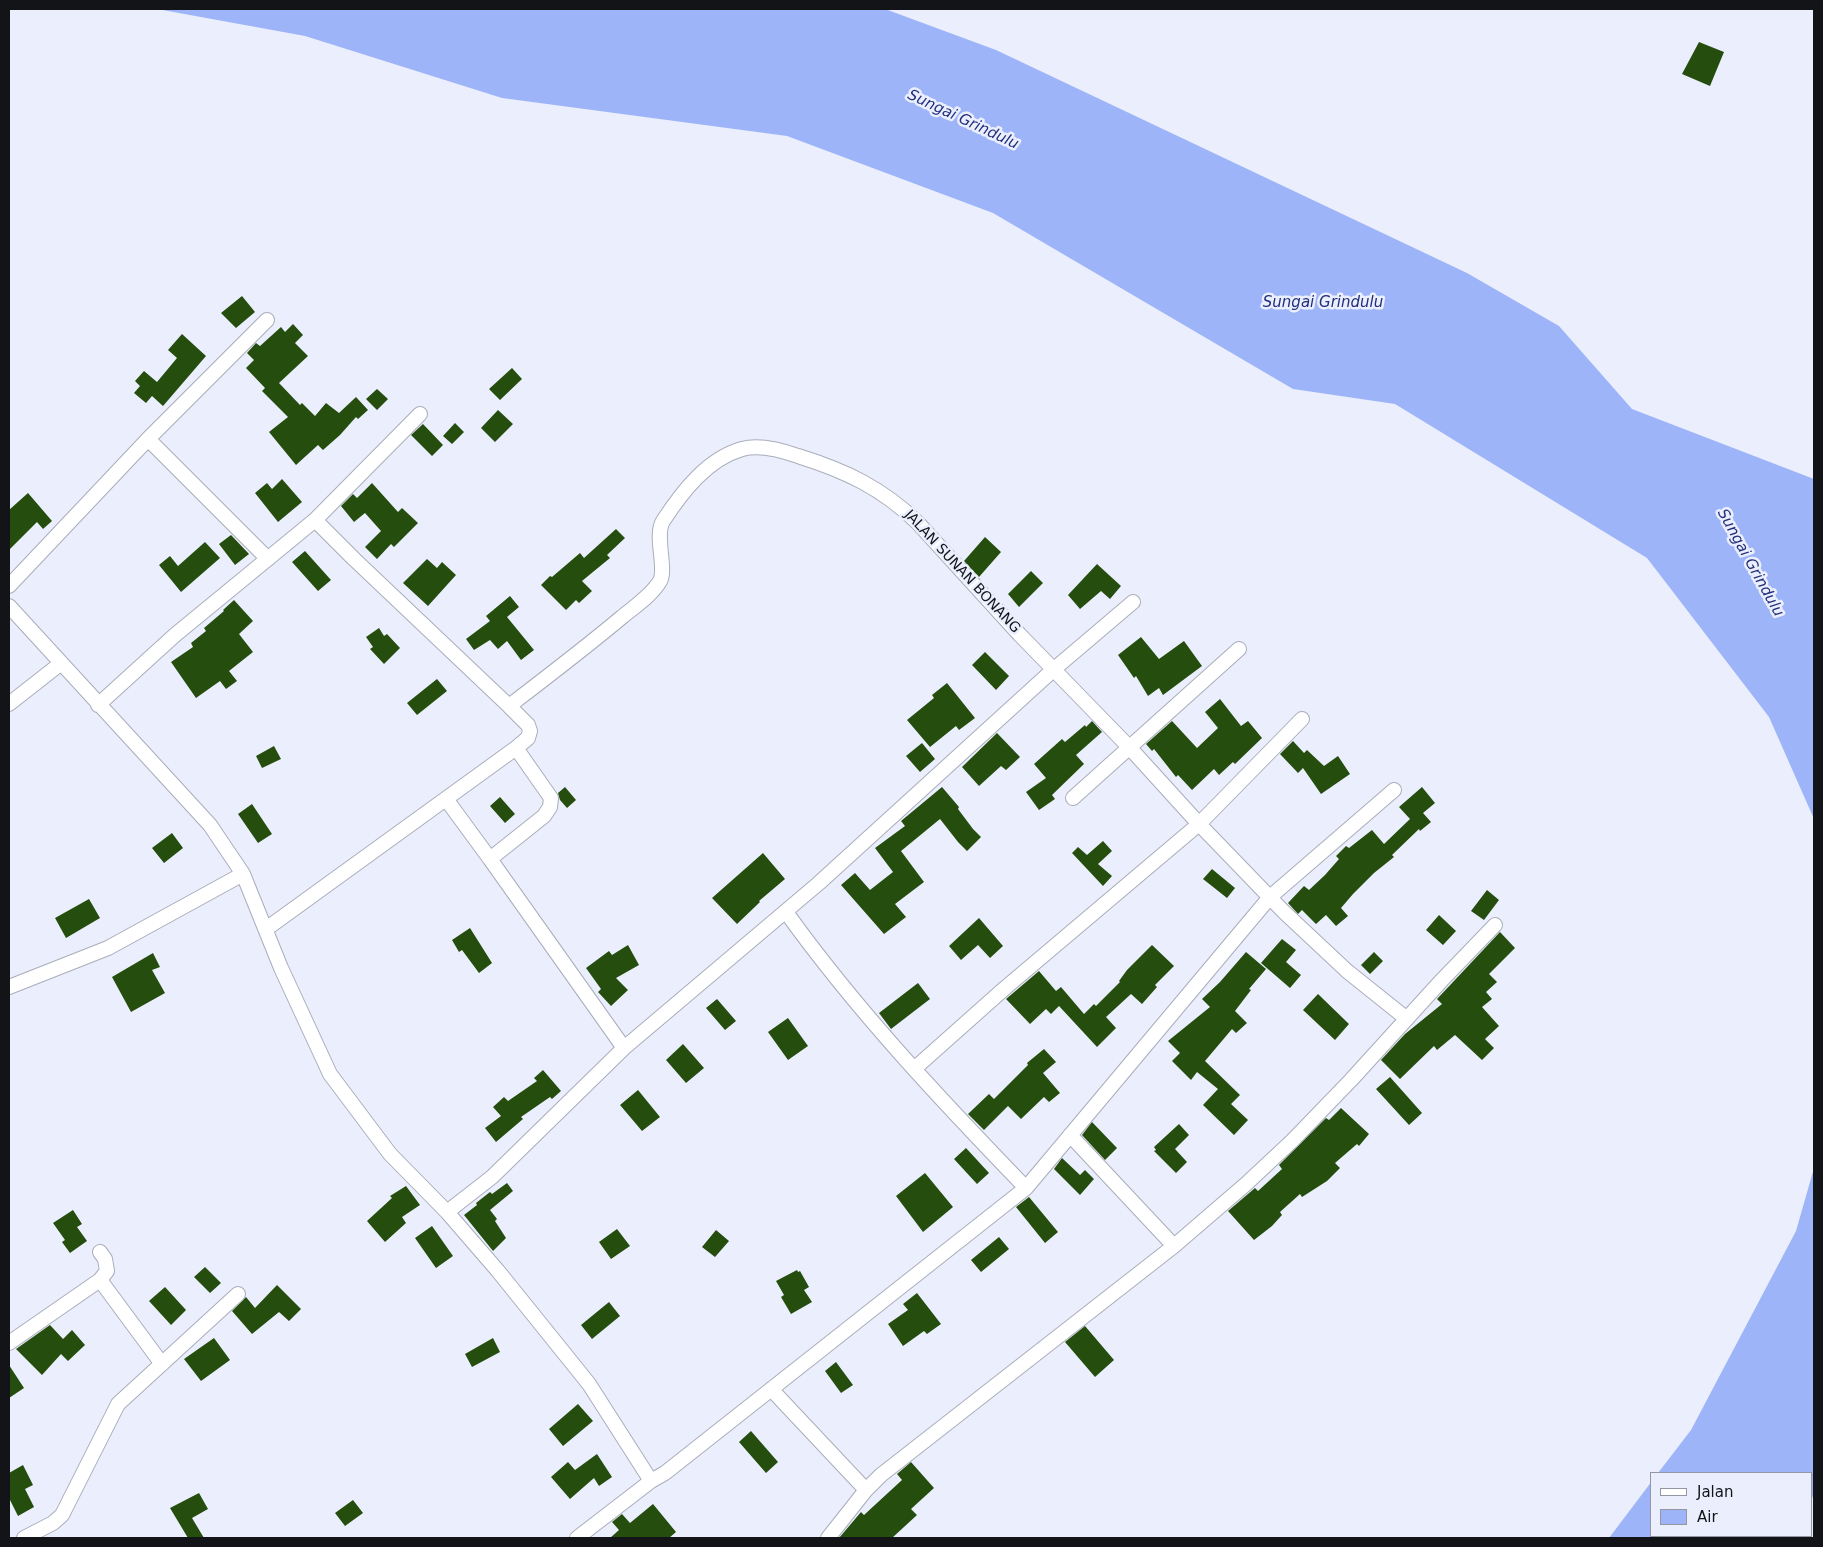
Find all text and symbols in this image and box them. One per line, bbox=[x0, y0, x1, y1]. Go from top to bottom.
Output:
water label: Sungai Grindulu bbox=[905, 86, 1021, 154]
water label: Sungai Grindulu bbox=[1263, 294, 1383, 312]
water label: Sungai Grindulu bbox=[1713, 506, 1787, 620]
street label: JALAN SUNAN BONANG bbox=[901, 507, 1023, 637]
legend bbox=[1650, 1472, 1813, 1537]
text: Jalan bbox=[1697, 1483, 1733, 1501]
text: Air bbox=[1697, 1508, 1718, 1526]

